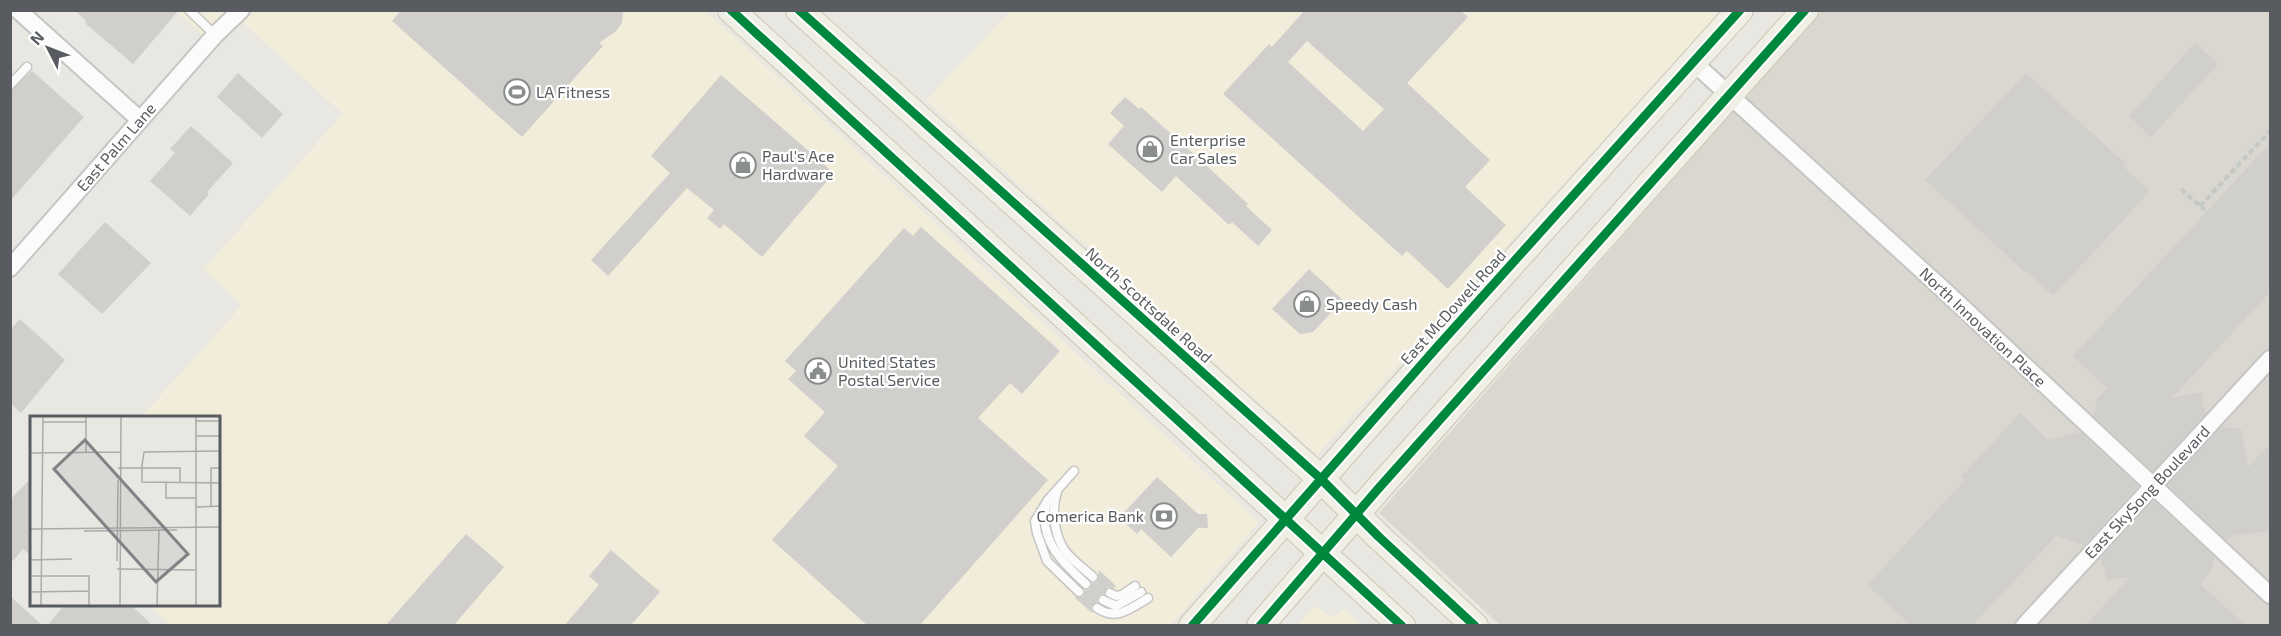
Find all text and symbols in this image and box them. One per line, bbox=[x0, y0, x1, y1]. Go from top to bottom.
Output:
north arrow bbox=[18, 18, 78, 78]
text: N bbox=[26, 27, 47, 48]
sports icon: LA Fitness bbox=[502, 77, 532, 107]
place label: LA Fitness bbox=[536, 82, 610, 101]
street label: East Palm Lane bbox=[72, 99, 159, 195]
place label: Enterprise Car Sales bbox=[1170, 130, 1246, 167]
shop icon: Enterprise Car Sales bbox=[1135, 134, 1165, 164]
place label: Paul's Ace Hardware bbox=[762, 146, 835, 183]
shop icon: Paul's Ace Hardware bbox=[728, 150, 758, 180]
street label: North Scottsdale Road bbox=[1082, 243, 1216, 366]
street label: East McDowell Road bbox=[1396, 245, 1509, 368]
street label: North Innovation Place bbox=[1916, 263, 2051, 390]
shop icon: Speedy Cash bbox=[1292, 289, 1322, 319]
place label: Speedy Cash bbox=[1326, 294, 1418, 313]
place label: United States Postal Service bbox=[838, 352, 940, 389]
public building icon: United States Postal Service bbox=[803, 356, 833, 386]
inset map bbox=[30, 416, 220, 606]
street label: East SkySong Boulevard bbox=[2080, 421, 2213, 562]
bank icon: Comerica Bank bbox=[1149, 501, 1179, 531]
place label: Comerica Bank bbox=[1036, 506, 1144, 525]

